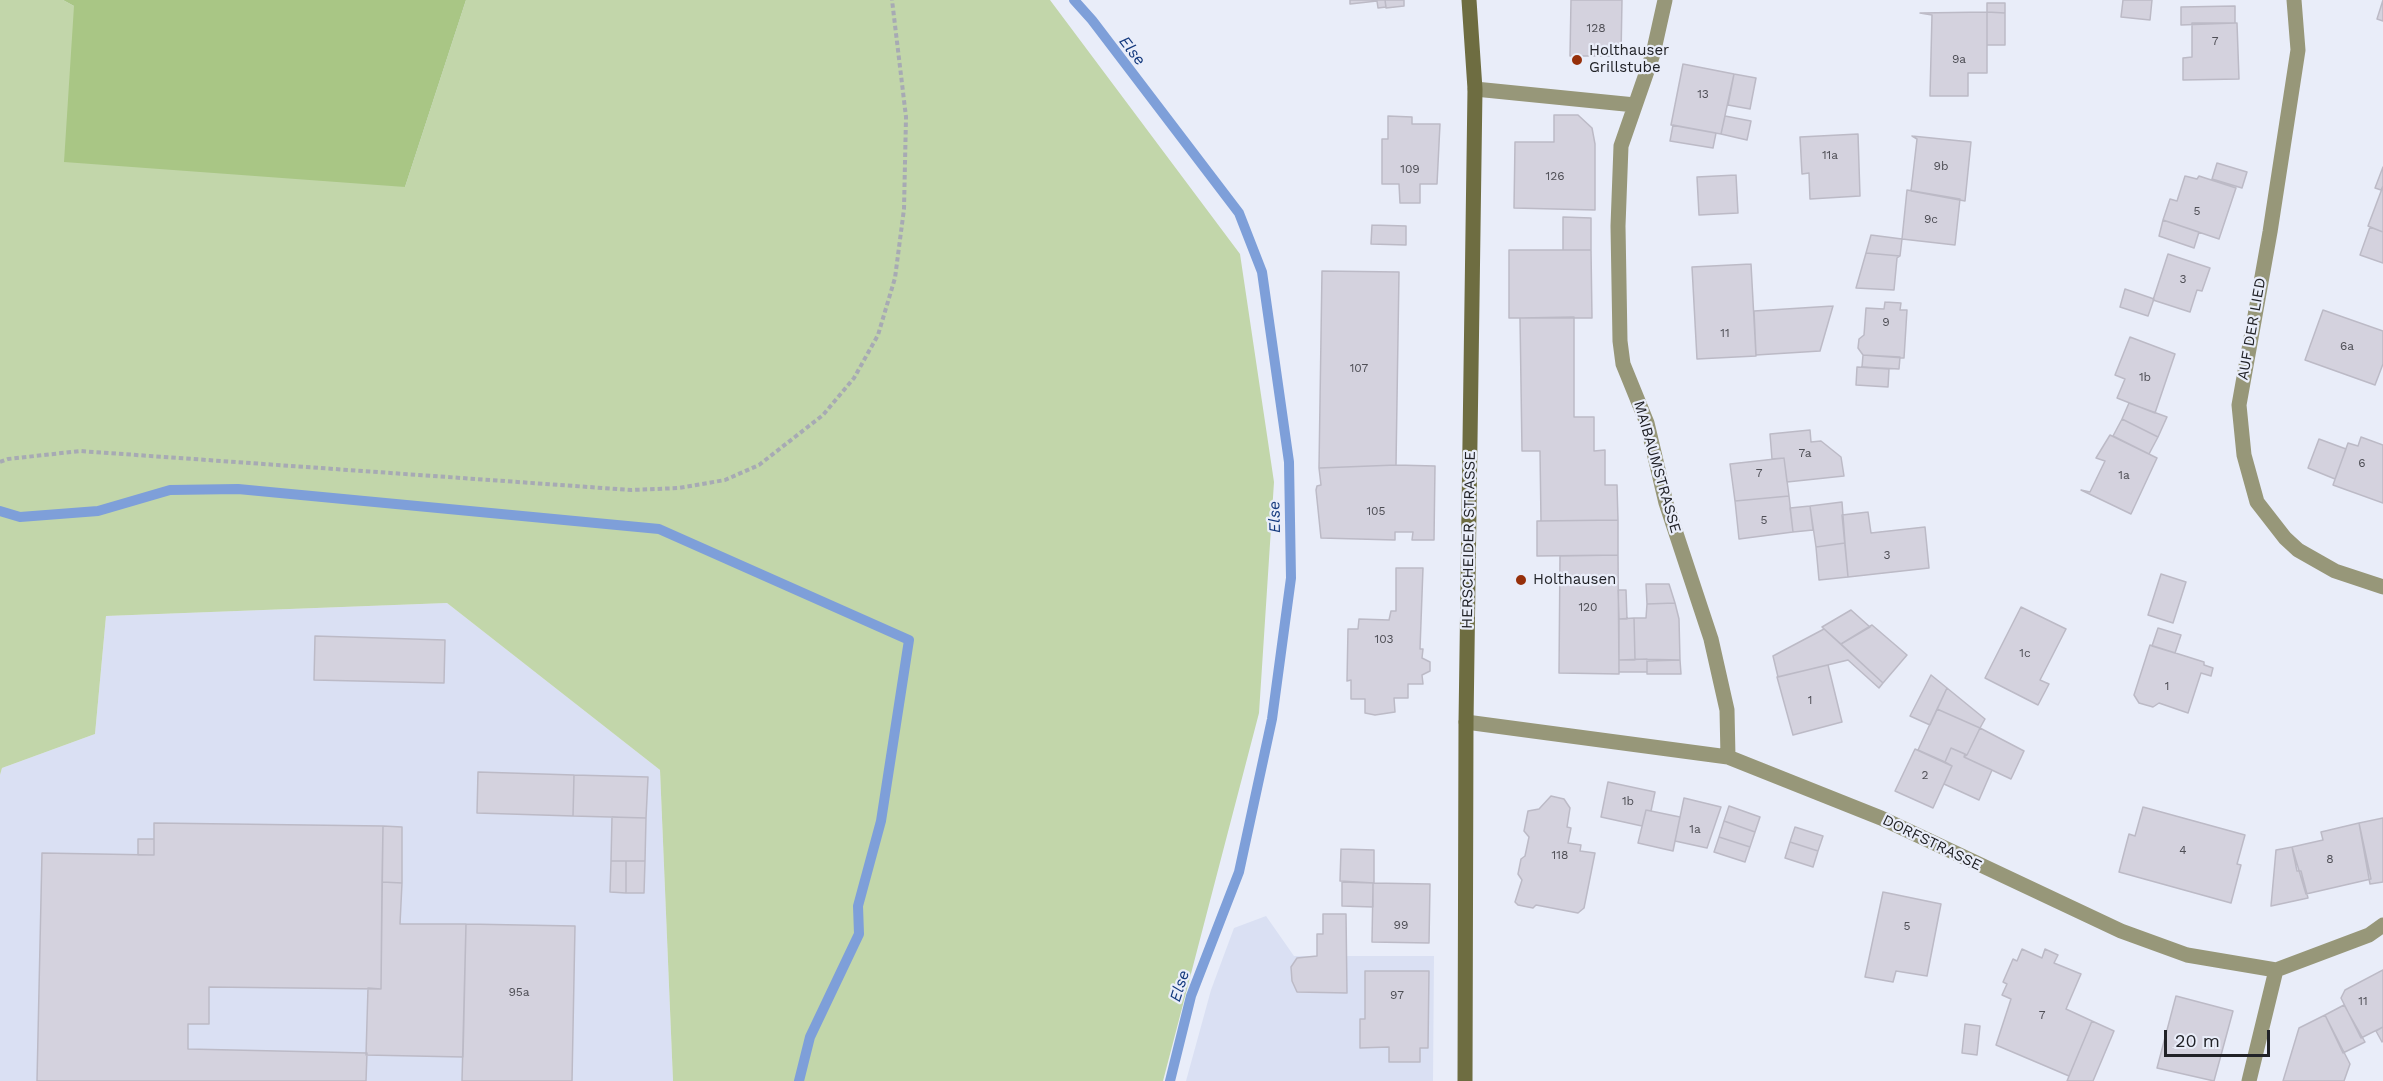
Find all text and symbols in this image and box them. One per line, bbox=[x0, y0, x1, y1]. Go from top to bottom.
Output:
house number: 128 bbox=[1586, 21, 1606, 35]
water label: Else bbox=[1115, 32, 1149, 70]
house number: 7 bbox=[2212, 34, 2218, 48]
place label: Holthauser Grillstube bbox=[1589, 42, 1669, 77]
house number: 9a bbox=[1952, 52, 1966, 66]
marker: Holthauser Grillstube bbox=[1570, 53, 1584, 67]
house number: 13 bbox=[1697, 87, 1709, 101]
house number: 11a bbox=[1822, 148, 1838, 162]
house number: 9b bbox=[1934, 159, 1948, 173]
house number: 109 bbox=[1400, 162, 1420, 176]
house number: 126 bbox=[1546, 169, 1564, 183]
house number: 5 bbox=[2194, 204, 2200, 218]
house number: 9c bbox=[1924, 212, 1938, 226]
house number: 3 bbox=[2180, 272, 2186, 286]
street label: AUF DER LIED bbox=[2234, 276, 2270, 382]
house number: 9 bbox=[1882, 315, 1890, 329]
house number: 11 bbox=[1720, 326, 1730, 340]
house number: 6a bbox=[2340, 339, 2354, 353]
house number: 107 bbox=[1350, 361, 1368, 375]
house number: 1b bbox=[2139, 370, 2151, 384]
street label: MAIBAUMSTRASSE bbox=[1630, 399, 1684, 535]
house number: 7a bbox=[1798, 446, 1812, 460]
street label: HERSCHEIDER STRASSE bbox=[1458, 451, 1480, 629]
house number: 6 bbox=[2358, 456, 2366, 470]
house number: 7 bbox=[1756, 466, 1762, 480]
house number: 1a bbox=[2118, 468, 2130, 482]
water label: Else bbox=[1265, 501, 1285, 533]
house number: 105 bbox=[1366, 504, 1386, 518]
house number: 5 bbox=[1761, 513, 1767, 527]
house number: 3 bbox=[1884, 548, 1890, 562]
place label: Holthausen bbox=[1533, 571, 1616, 589]
marker: Holthausen bbox=[1514, 573, 1528, 587]
house number: 120 bbox=[1578, 600, 1598, 614]
house number: 103 bbox=[1375, 632, 1393, 646]
house number: 1c bbox=[2019, 646, 2031, 660]
house number: 1 bbox=[2165, 679, 2169, 693]
house number: 1 bbox=[1808, 693, 1812, 707]
house number: 2 bbox=[1922, 768, 1928, 782]
house number: 1b bbox=[1622, 794, 1634, 808]
street label: DORFSTRASSE bbox=[1880, 811, 1984, 875]
house number: 1a bbox=[1689, 822, 1701, 836]
house number: 4 bbox=[2179, 843, 2187, 857]
house number: 118 bbox=[1552, 848, 1568, 862]
house number: 8 bbox=[2326, 852, 2334, 866]
house number: 99 bbox=[1394, 918, 1408, 932]
house number: 5 bbox=[1904, 919, 1910, 933]
water label: Else bbox=[1166, 968, 1194, 1004]
house number: 95a bbox=[508, 985, 530, 999]
house number: 97 bbox=[1390, 988, 1404, 1002]
house number: 11 bbox=[2358, 994, 2368, 1008]
house number: 7 bbox=[2039, 1008, 2045, 1022]
scale bar bbox=[2167, 1018, 2274, 1056]
text: 20 m bbox=[2175, 1030, 2220, 1051]

